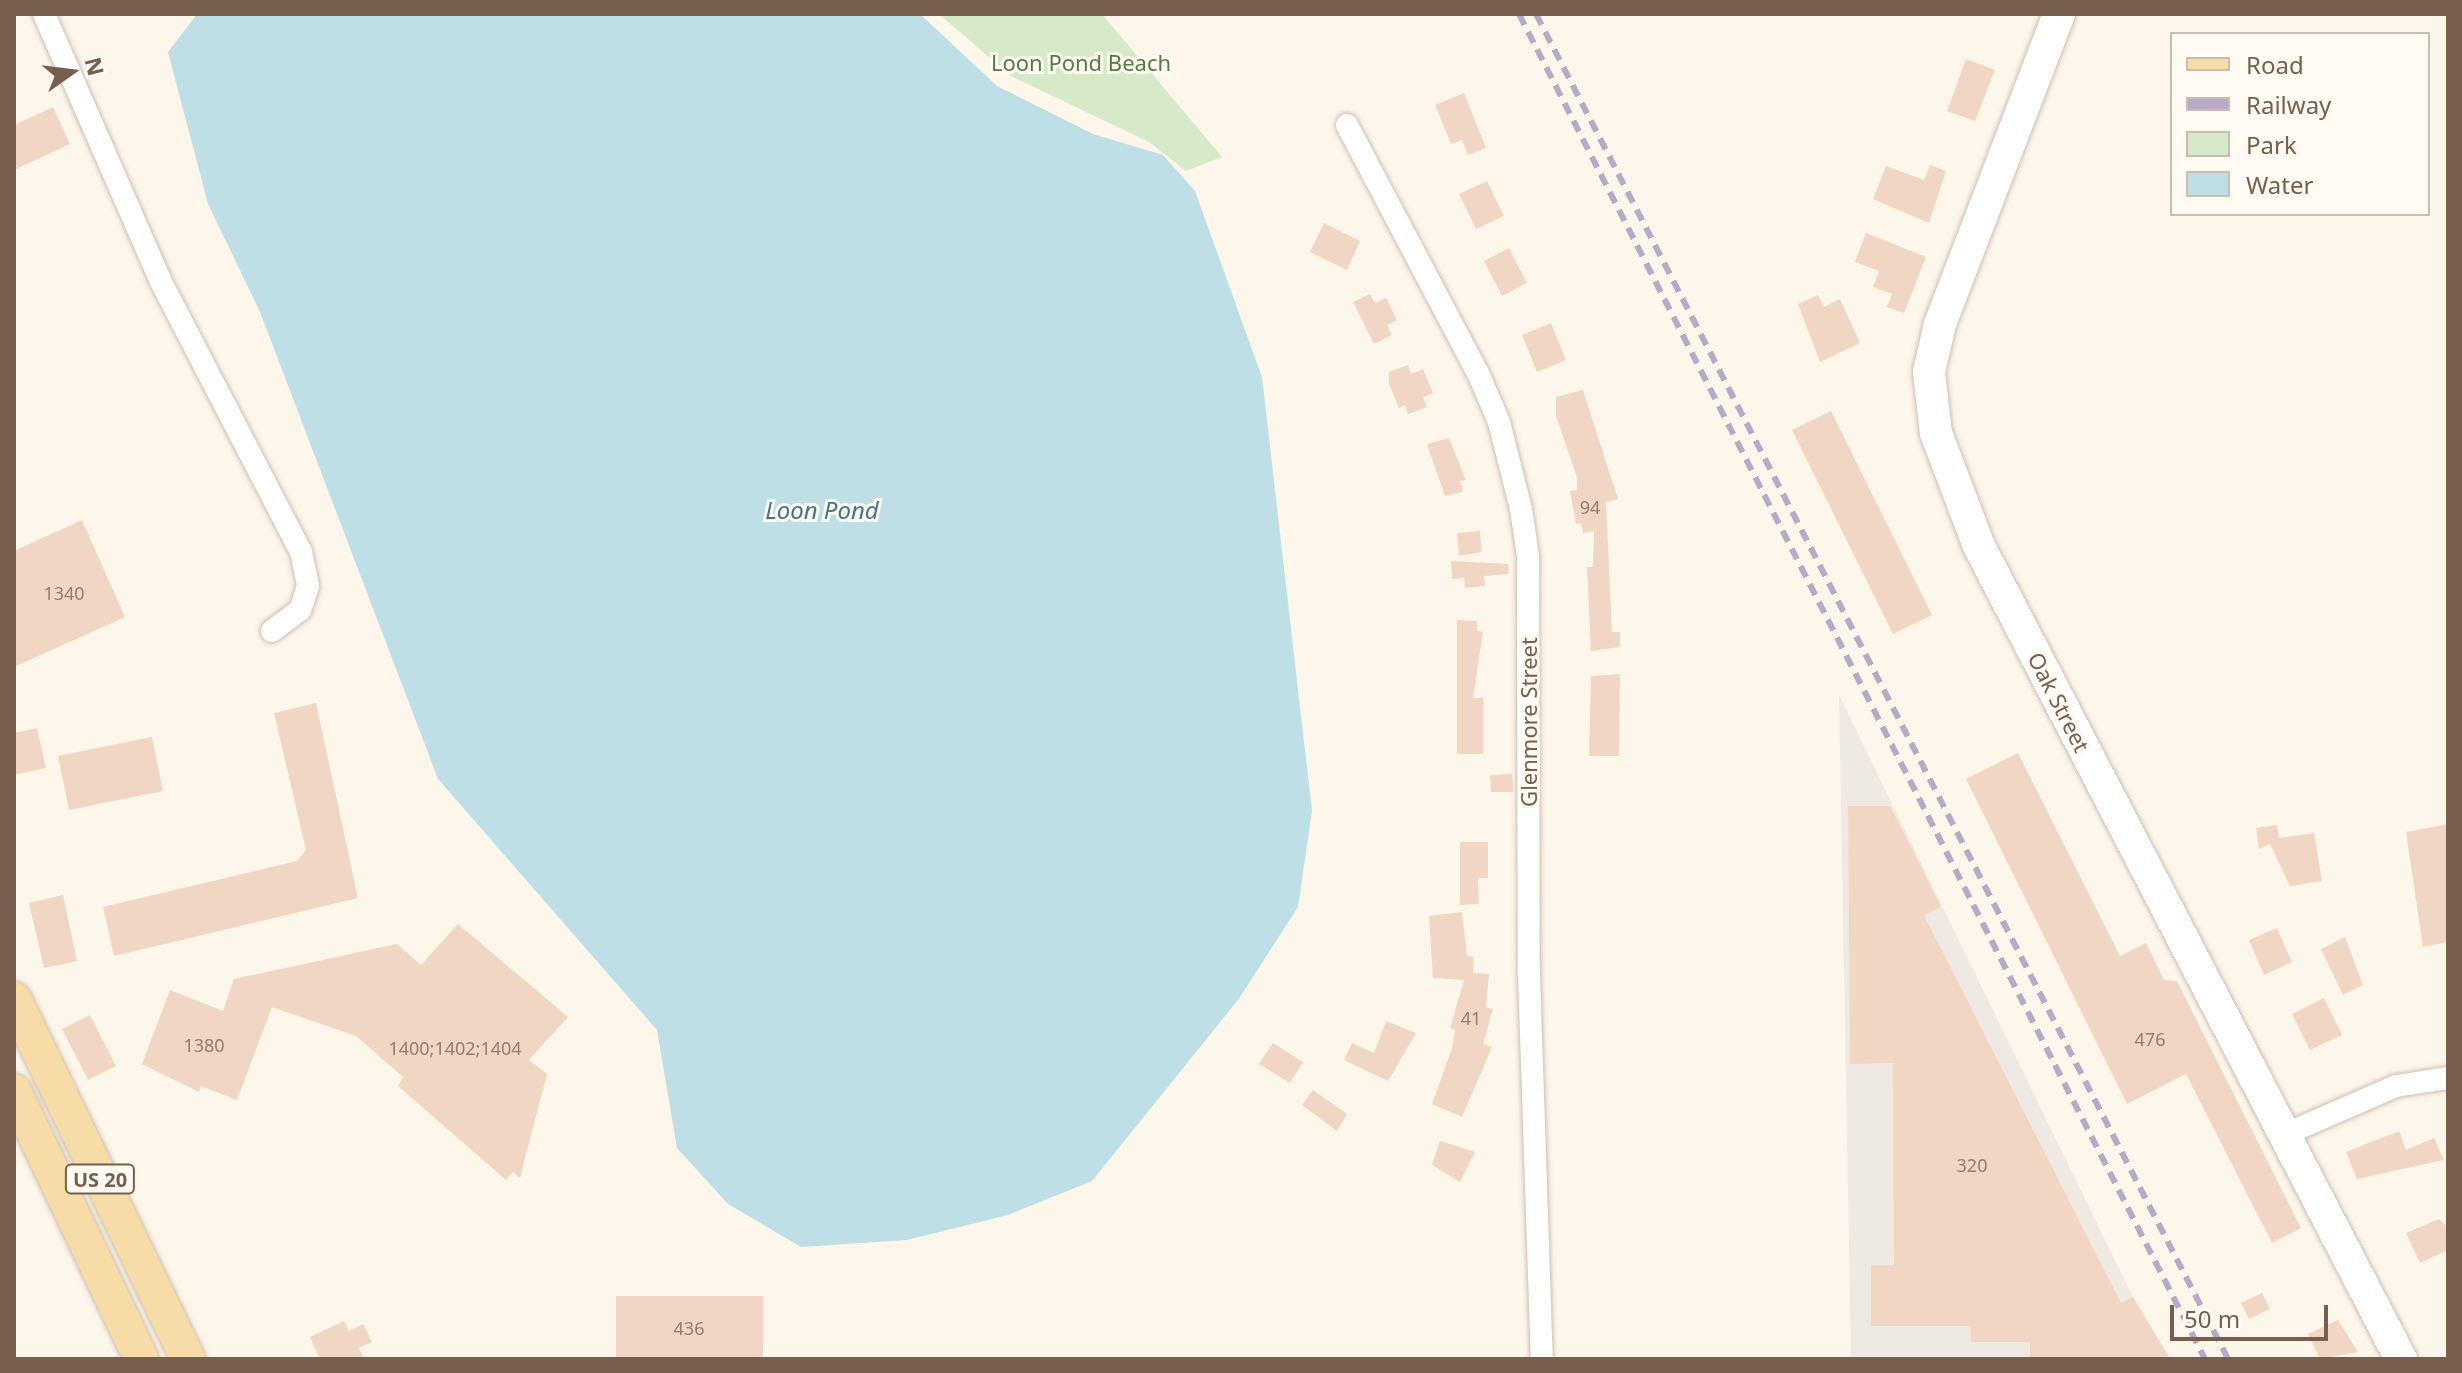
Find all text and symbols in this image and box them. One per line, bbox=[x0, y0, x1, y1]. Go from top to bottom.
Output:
north arrow bbox=[32, 32, 112, 112]
legend bbox=[2170, 32, 2430, 216]
text: Road bbox=[2246, 48, 2304, 81]
park label: Loon Pond Beach bbox=[991, 50, 1171, 76]
text: N bbox=[79, 54, 112, 78]
text: Railway bbox=[2246, 88, 2331, 121]
text: Park bbox=[2246, 128, 2297, 161]
text: Water bbox=[2246, 168, 2313, 201]
water label: Loon Pond bbox=[765, 496, 879, 524]
house number: 94 bbox=[1580, 496, 1600, 518]
house number: 1340 bbox=[43, 582, 85, 604]
street label: Glenmore Street bbox=[1516, 637, 1542, 807]
street label: Oak Street bbox=[2023, 648, 2095, 756]
house number: 41 bbox=[1461, 1007, 1481, 1029]
house number: 476 bbox=[2135, 1028, 2165, 1050]
house number: 1380 bbox=[183, 1034, 225, 1056]
house number: 1400;1402;1404 bbox=[388, 1037, 522, 1059]
house number: 320 bbox=[1957, 1154, 1987, 1176]
road number: US 20 bbox=[64, 1163, 136, 1195]
scale bar bbox=[2174, 1289, 2332, 1339]
text: 50 m bbox=[2184, 1302, 2240, 1335]
house number: 436 bbox=[674, 1317, 704, 1339]

